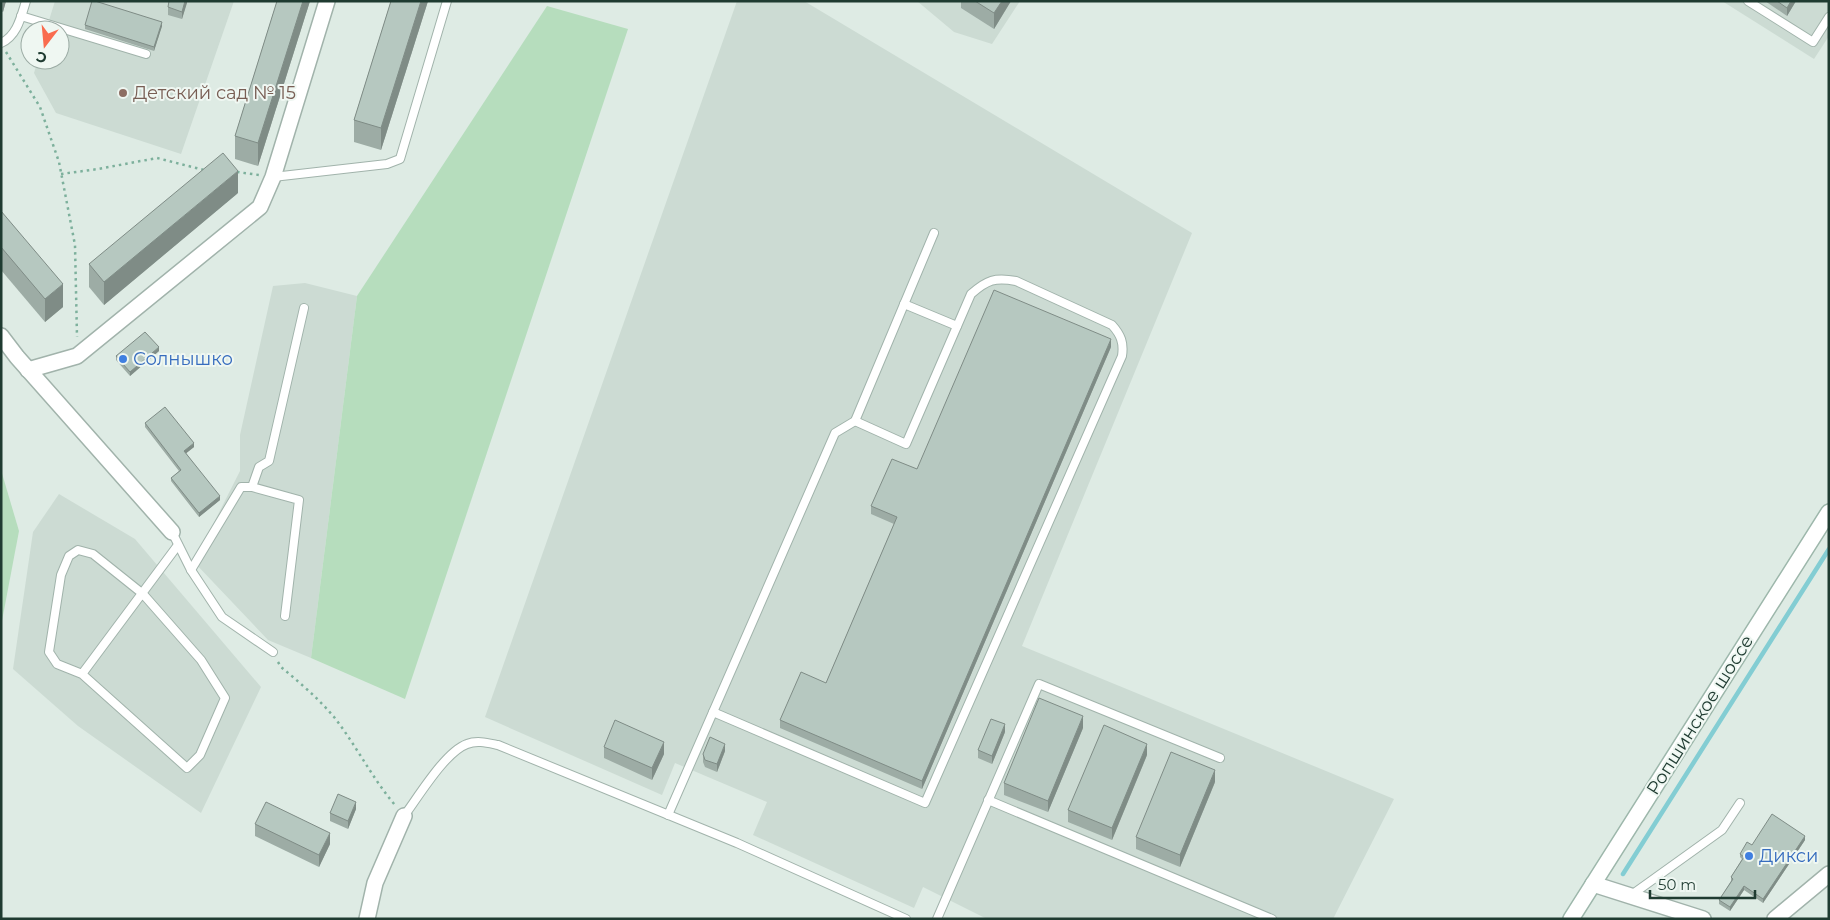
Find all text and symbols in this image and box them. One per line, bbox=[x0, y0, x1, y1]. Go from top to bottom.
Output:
north arrow bbox=[20, 20, 70, 70]
text: С bbox=[34, 47, 49, 68]
place label: Детский сад № 15 bbox=[133, 82, 296, 104]
marker: Детский сад № 15 bbox=[117, 87, 129, 99]
place label: Солнышко bbox=[133, 348, 233, 370]
marker: Солнышко bbox=[117, 353, 129, 365]
street label: Ропшинское шоссе bbox=[1642, 631, 1758, 799]
place label: Дикси bbox=[1759, 845, 1818, 867]
marker: Дикси bbox=[1743, 850, 1755, 862]
scale bar bbox=[1650, 868, 1755, 900]
text: 50 m bbox=[1658, 875, 1696, 894]

